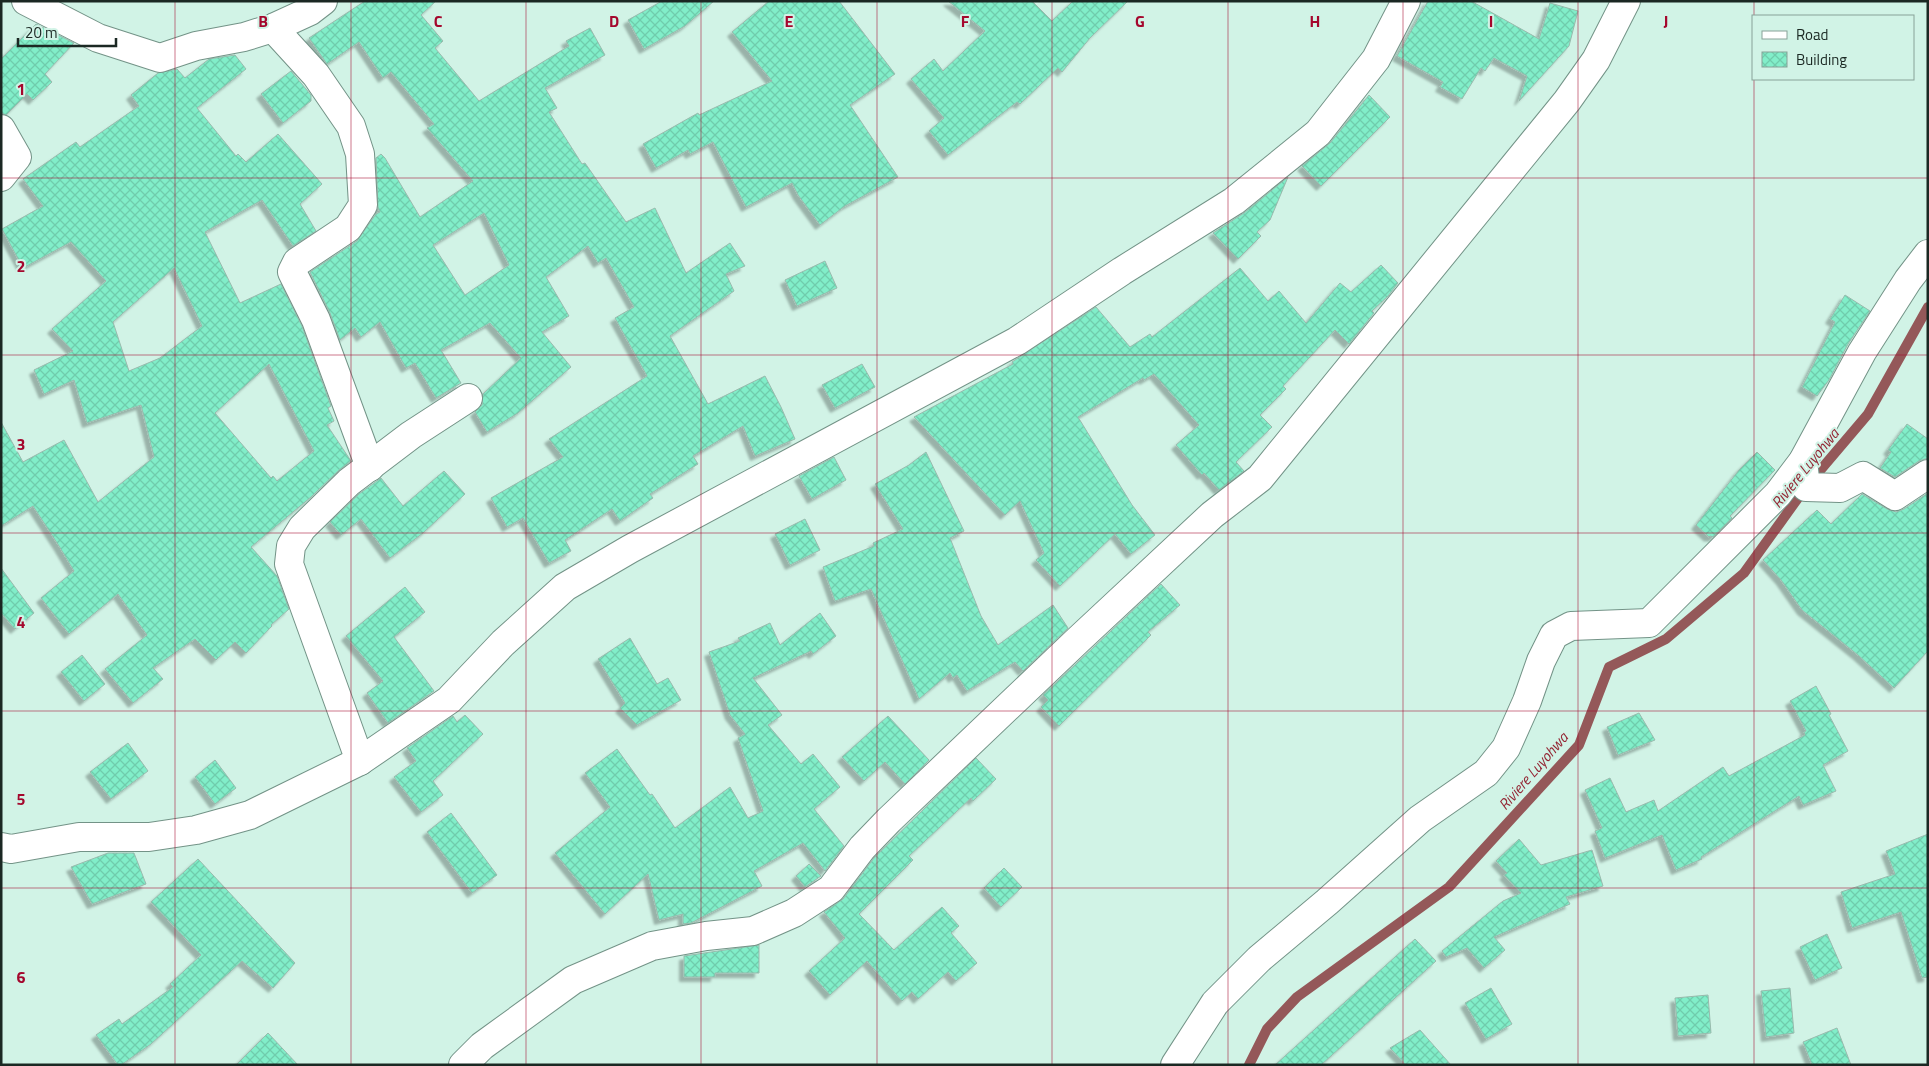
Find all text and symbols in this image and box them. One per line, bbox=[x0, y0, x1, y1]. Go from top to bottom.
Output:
text: B bbox=[258, 9, 268, 33]
text: C bbox=[434, 9, 443, 33]
text: D bbox=[609, 9, 619, 33]
text: E bbox=[785, 9, 794, 33]
text: F bbox=[961, 9, 970, 33]
text: G bbox=[1135, 9, 1145, 33]
text: H bbox=[1310, 9, 1320, 33]
text: I bbox=[1489, 9, 1493, 33]
text: J bbox=[1664, 9, 1668, 33]
scale bar bbox=[18, 15, 115, 47]
legend bbox=[1752, 15, 1914, 80]
text: 20 m bbox=[25, 21, 58, 44]
text: Road bbox=[1796, 23, 1828, 46]
text: Building bbox=[1796, 48, 1847, 71]
text: 1 bbox=[17, 77, 25, 101]
text: 2 bbox=[17, 254, 25, 278]
water label: Riviere Luyohwa bbox=[1766, 422, 1845, 513]
text: 3 bbox=[17, 432, 25, 456]
text: 4 bbox=[17, 610, 26, 634]
water label: Riviere Luyohwa bbox=[1493, 726, 1574, 815]
text: 5 bbox=[17, 787, 26, 811]
text: 6 bbox=[17, 965, 26, 989]

